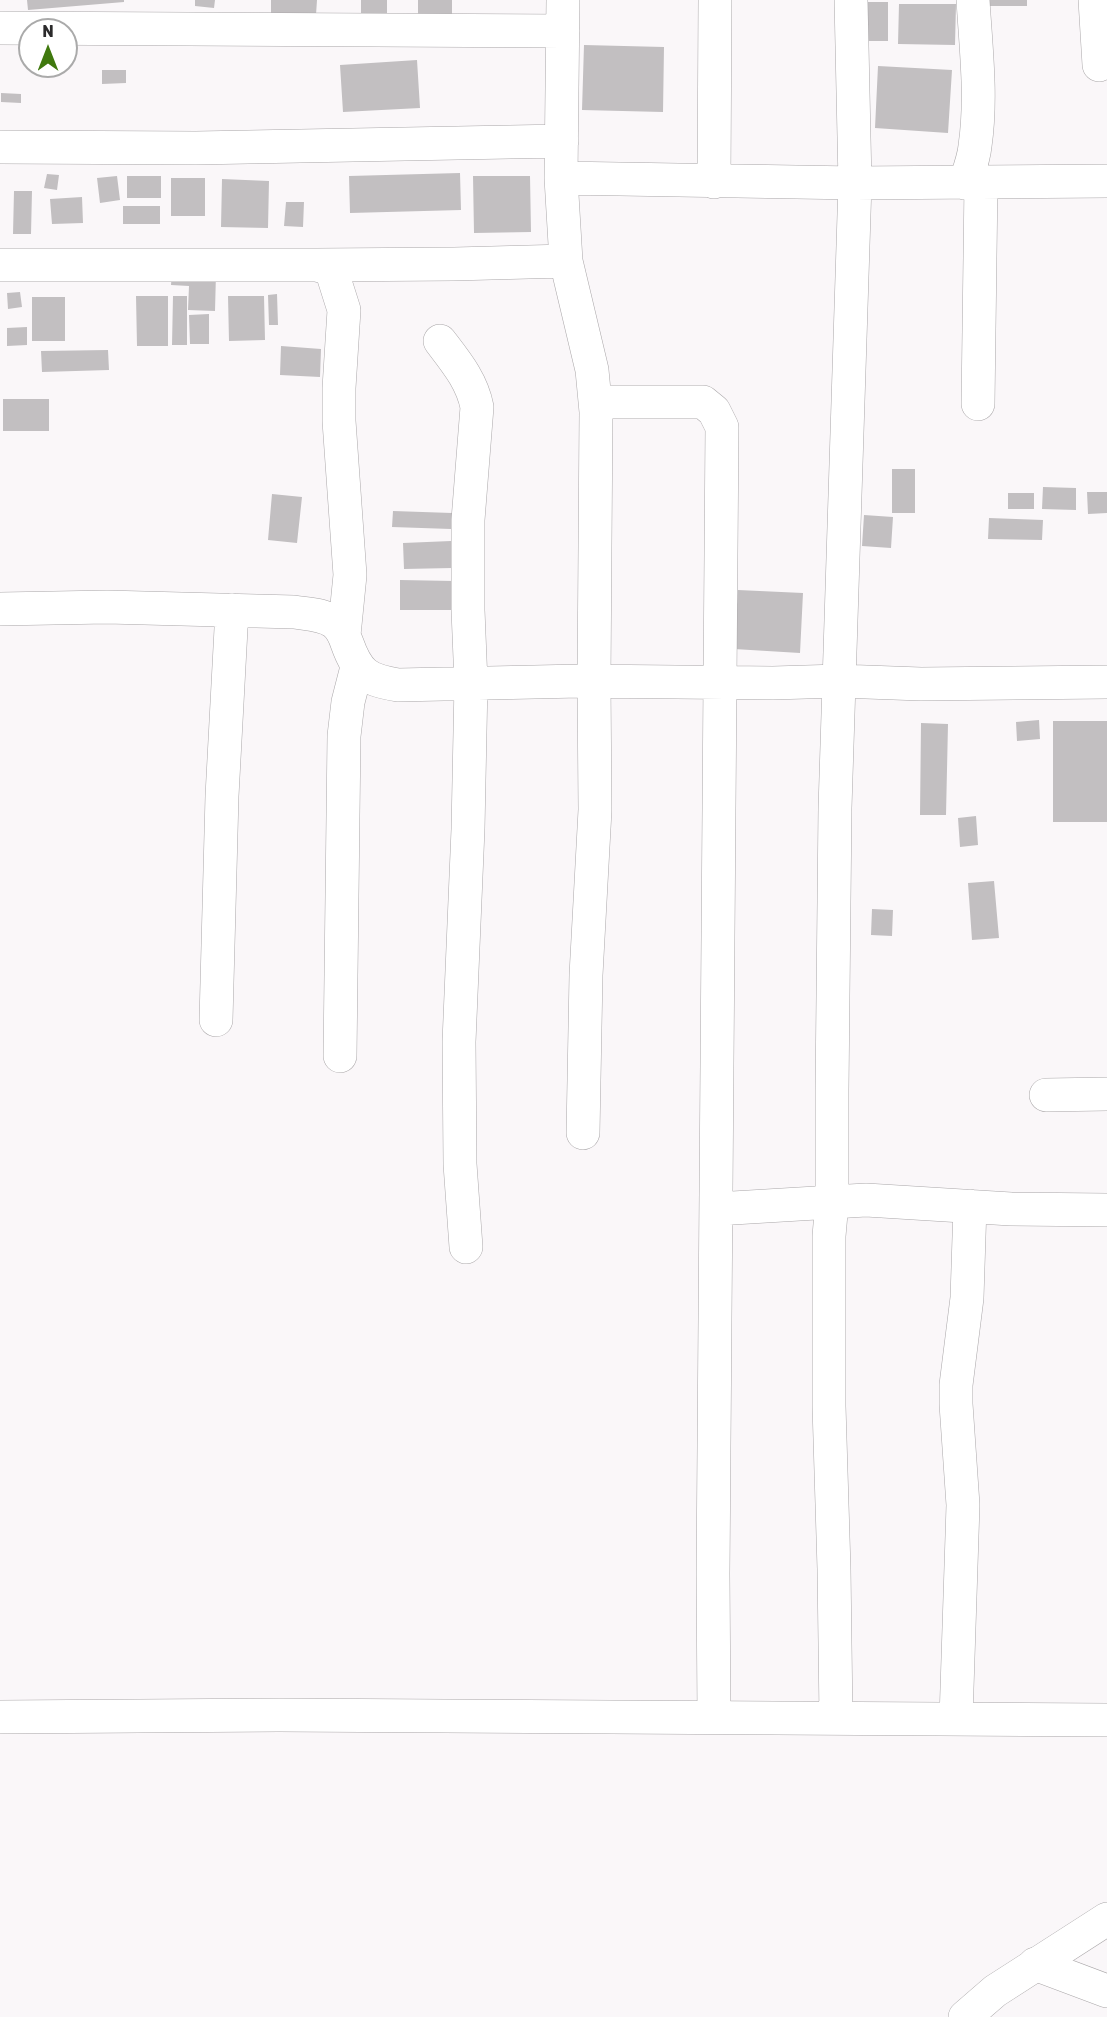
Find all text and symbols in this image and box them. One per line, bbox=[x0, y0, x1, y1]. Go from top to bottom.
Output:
north arrow bbox=[18, 18, 78, 78]
text: N bbox=[42, 22, 54, 41]

